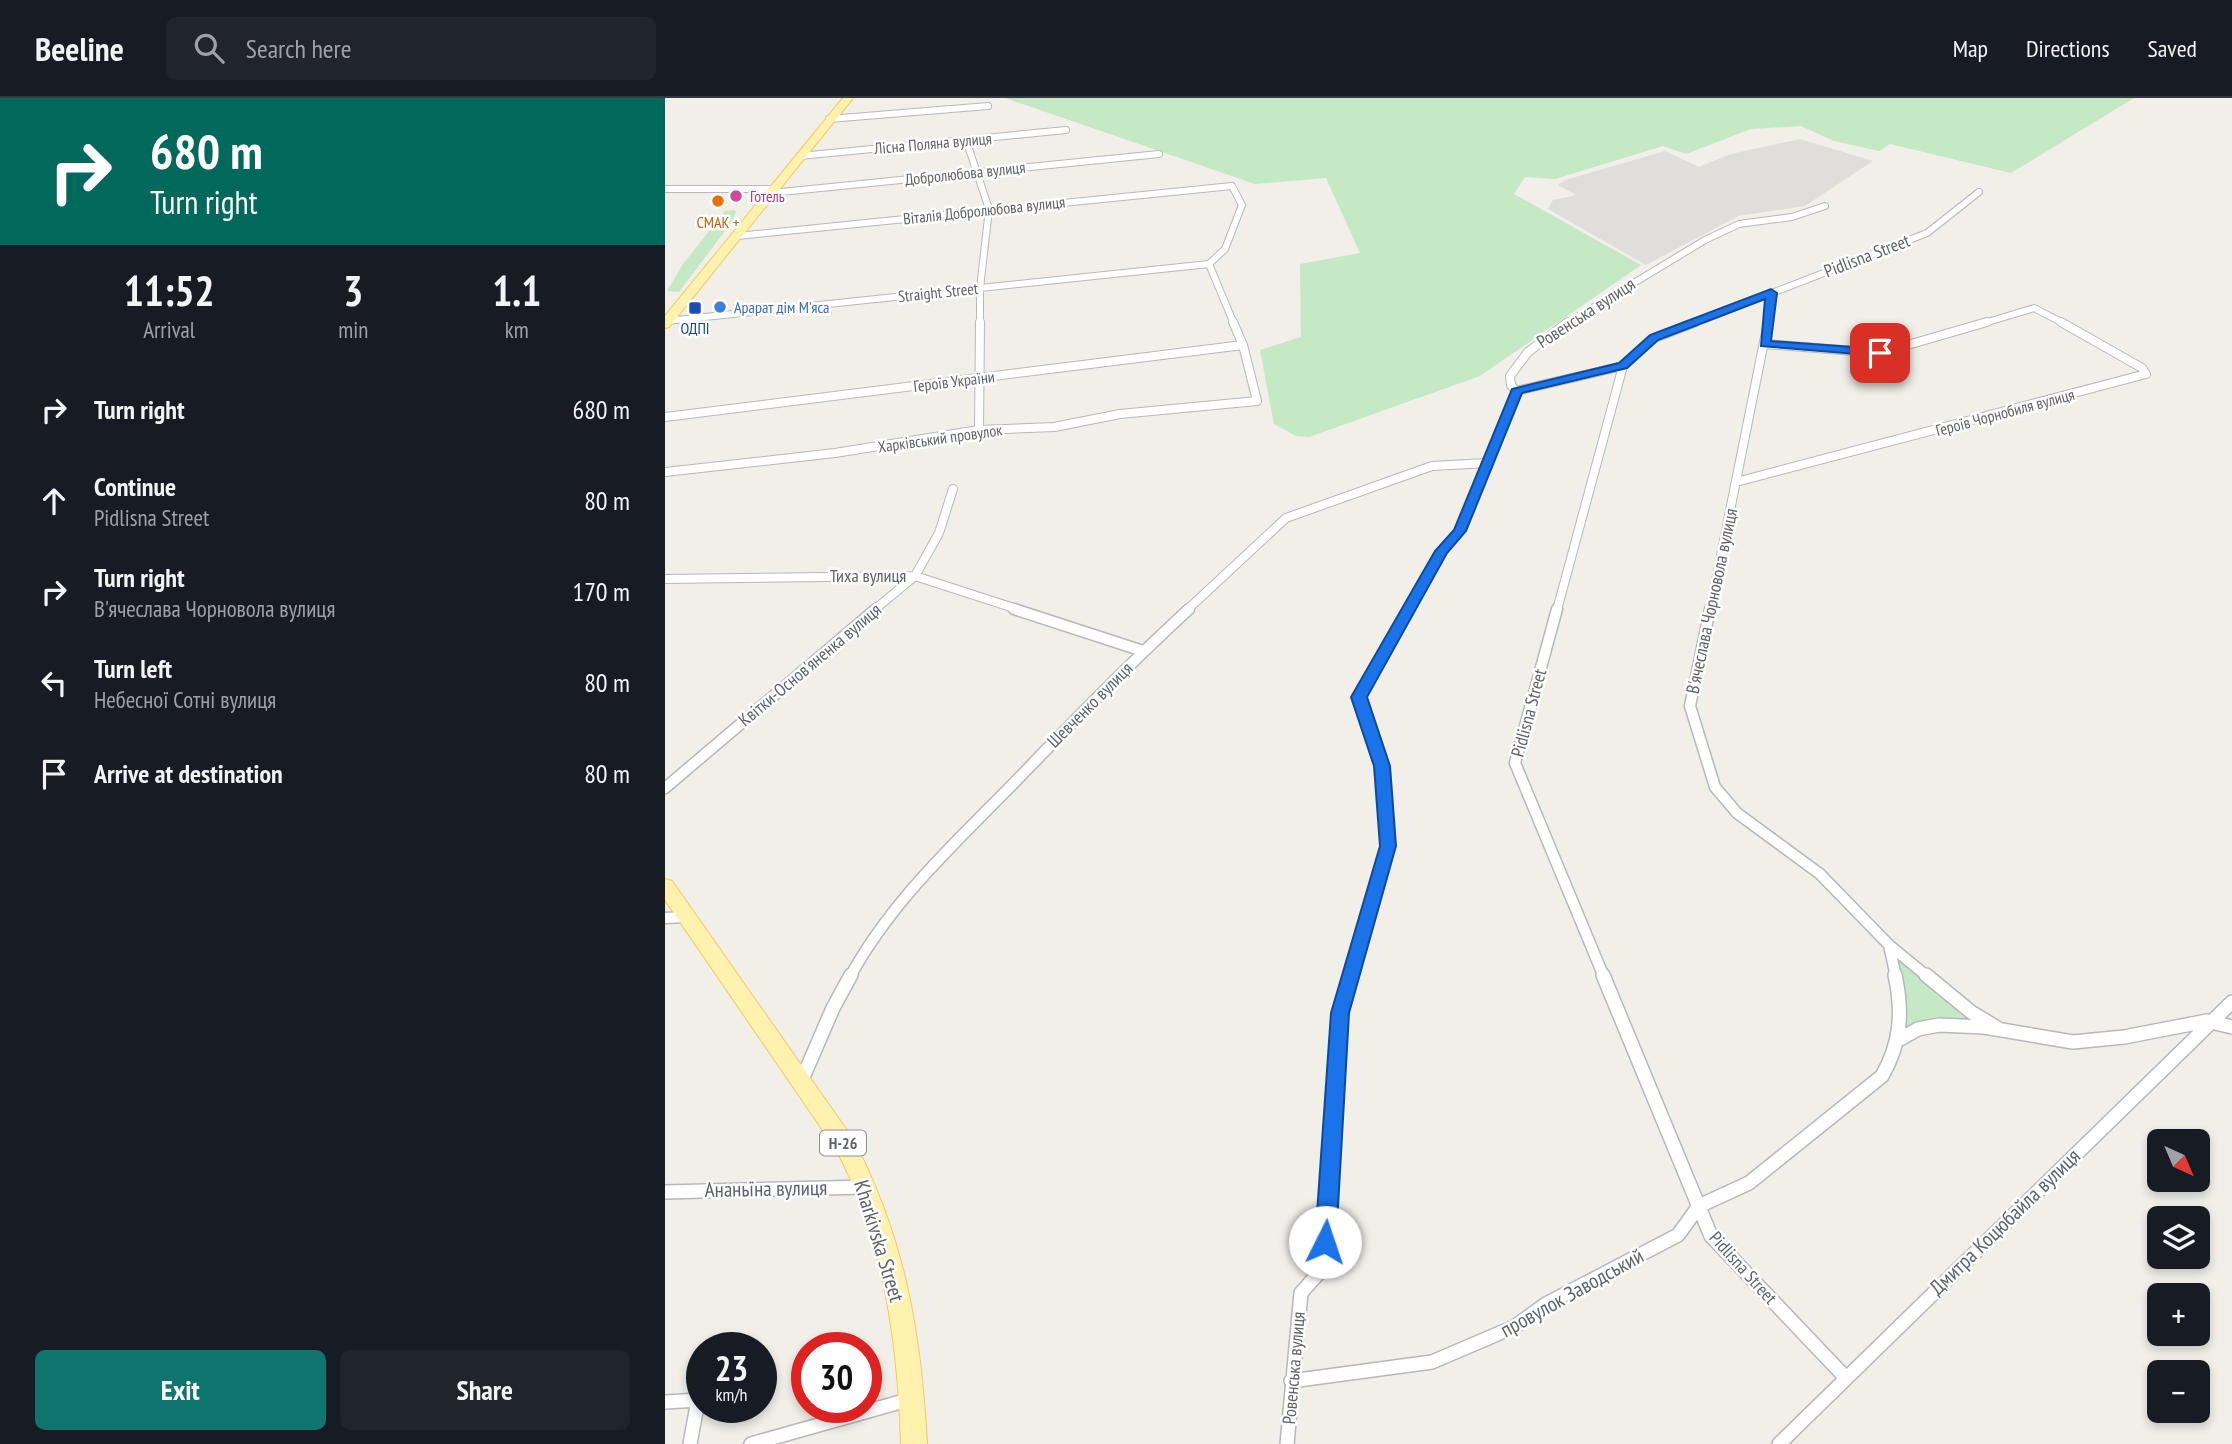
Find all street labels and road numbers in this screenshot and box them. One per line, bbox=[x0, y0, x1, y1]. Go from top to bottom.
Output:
street label: Лісна Поляна вулиця bbox=[872, 128, 993, 158]
street label: Добролюбова вулиця bbox=[904, 157, 1026, 189]
street label: Віталія Добролюбова вулиця bbox=[902, 192, 1066, 228]
street label: Pidlisna Street bbox=[1821, 229, 1913, 282]
street label: Ровенська вулиця bbox=[1532, 272, 1639, 353]
street label: Straight Street bbox=[897, 278, 980, 306]
street label: Героїв України bbox=[912, 366, 996, 396]
street label: Героїв Чорнобиля вулиця bbox=[1933, 384, 2077, 440]
street label: Харківський провулок bbox=[876, 419, 1004, 457]
street label: В'ячеслава Чорновола вулиця bbox=[1681, 506, 1742, 696]
street label: Тиха вулиця bbox=[830, 564, 906, 587]
street label: Квітки-Основ'яненка вулиця bbox=[733, 598, 886, 731]
street label: Шевченко вулиця bbox=[1042, 657, 1137, 752]
street label: Pidlisna Street bbox=[1506, 666, 1551, 759]
road number: Н-26 bbox=[820, 1130, 866, 1156]
street label: Дмитра Коцюбайла вулиця bbox=[1924, 1143, 2086, 1301]
street label: Ананьїна вулиця bbox=[704, 1174, 827, 1203]
street label: Kharkivska Street bbox=[848, 1177, 911, 1305]
street label: Pidlisna Street bbox=[1705, 1226, 1782, 1309]
street label: провулок Заводський bbox=[1495, 1242, 1648, 1343]
street label: Ровенська вулиця bbox=[1277, 1311, 1310, 1425]

